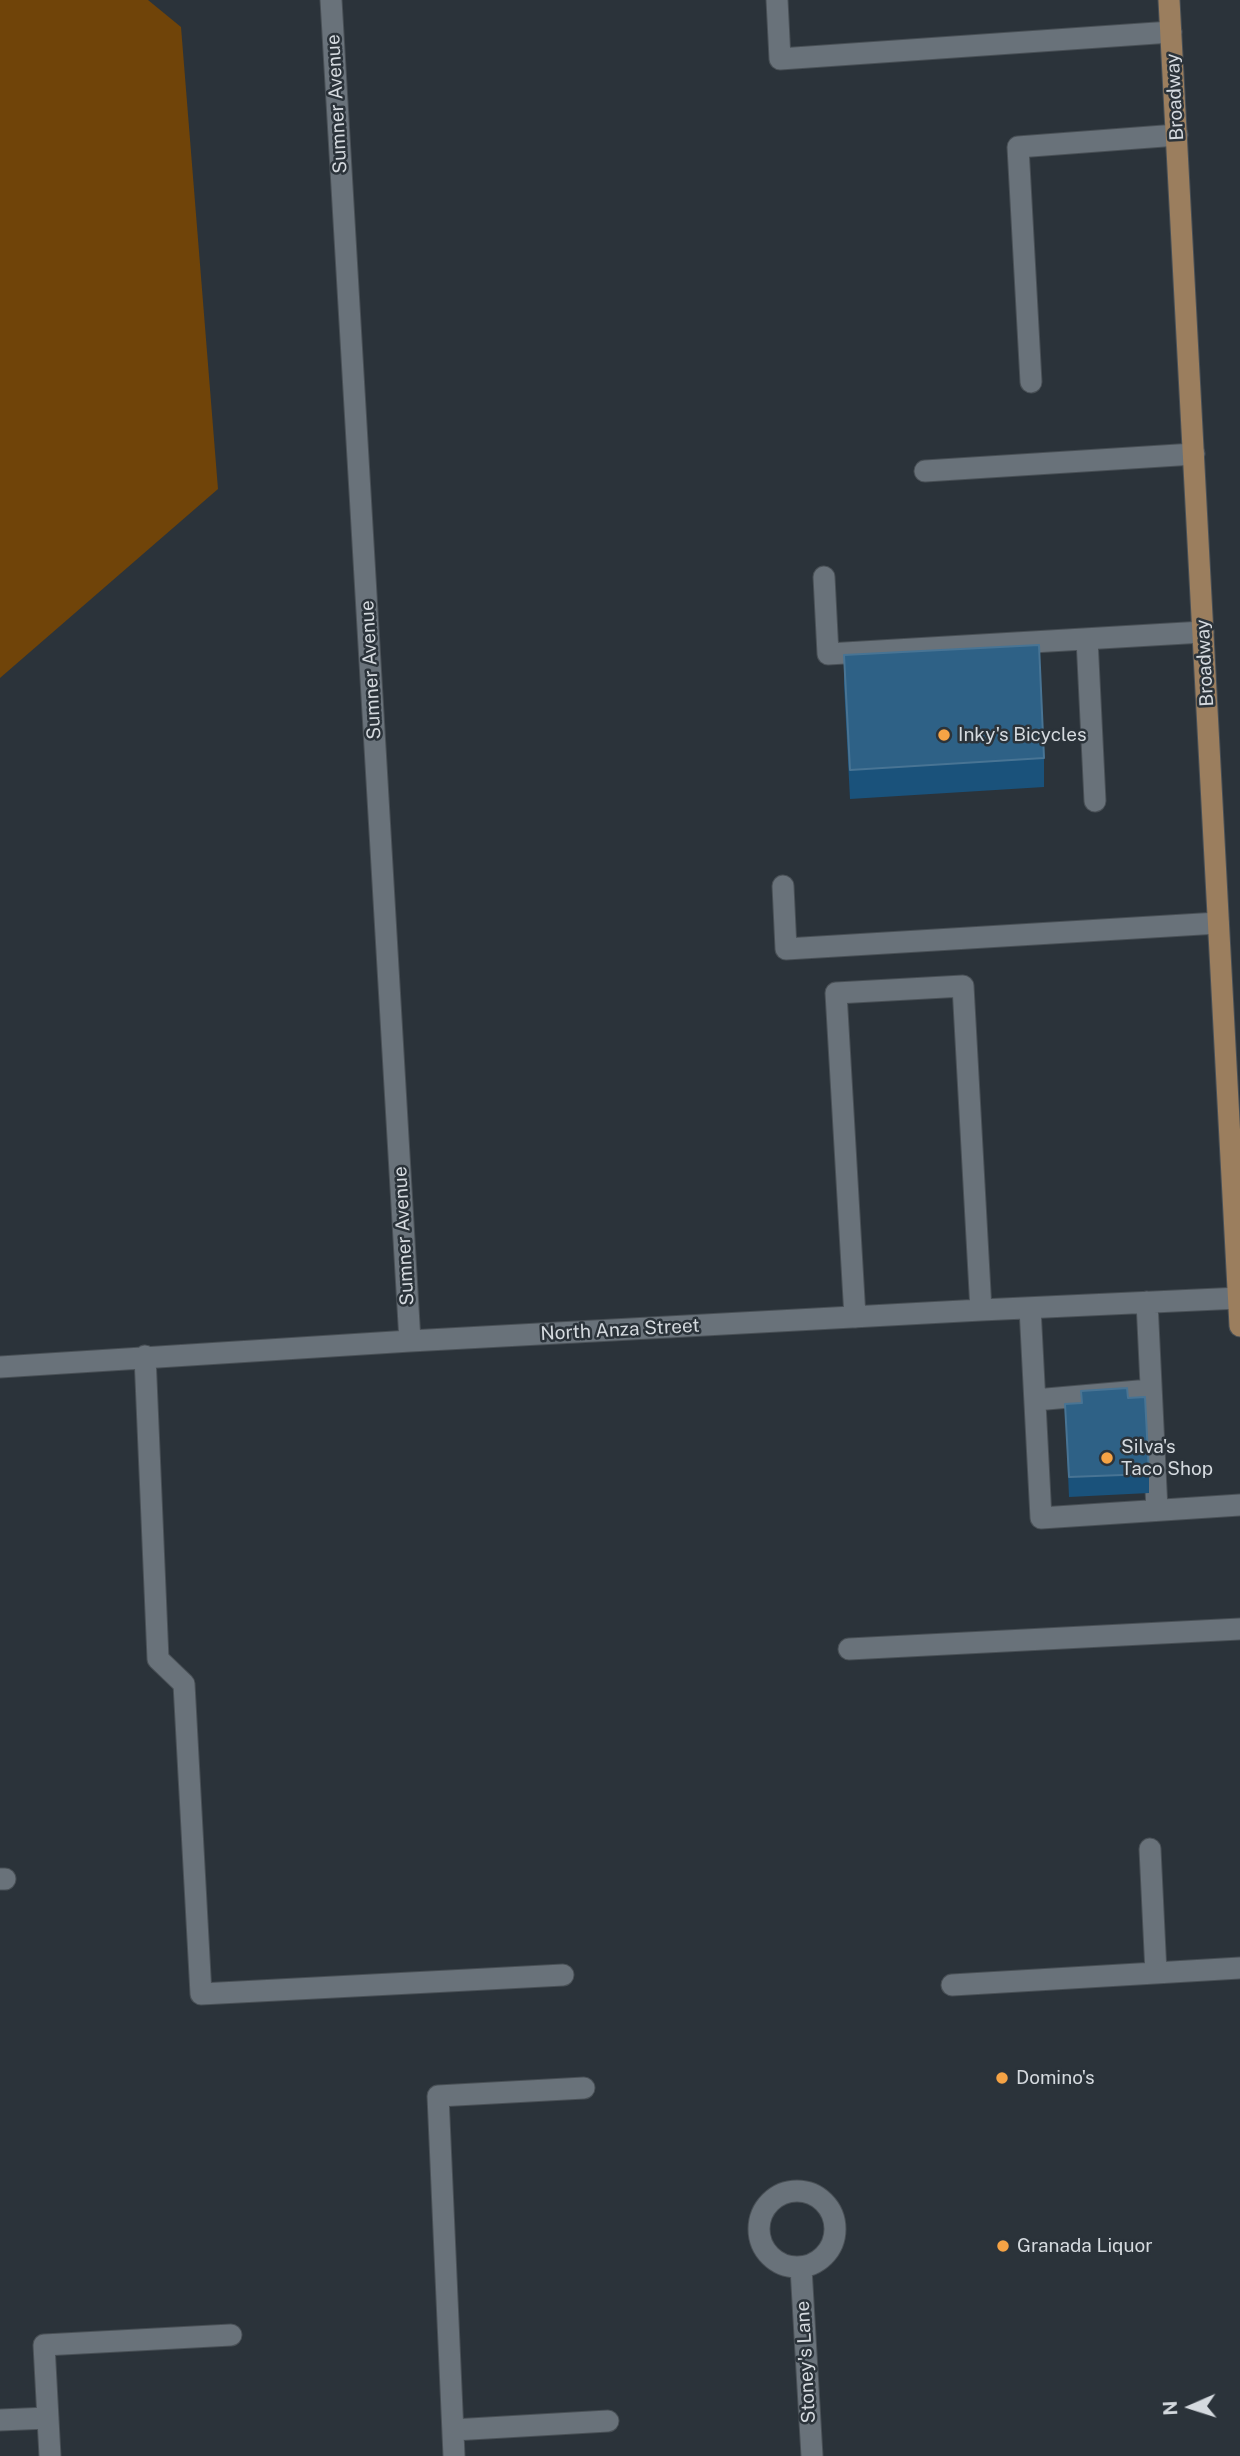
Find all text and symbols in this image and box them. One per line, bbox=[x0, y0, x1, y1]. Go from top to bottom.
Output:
street label: Sumner Avenue bbox=[322, 34, 352, 174]
street label: Broadway bbox=[1161, 53, 1189, 141]
street label: Sumner Avenue bbox=[356, 600, 386, 740]
street label: Broadway bbox=[1191, 619, 1219, 707]
place label: Inky's Bicycles bbox=[958, 724, 1087, 746]
marker: Inky's Bicycles bbox=[936, 727, 952, 743]
street label: Sumner Avenue bbox=[389, 1166, 419, 1306]
street label: North Anza Street bbox=[540, 1314, 700, 1346]
place label: Silva's Taco Shop bbox=[1121, 1436, 1213, 1480]
marker: Silva's Taco Shop bbox=[1099, 1450, 1115, 1466]
place label: Domino's bbox=[1016, 2067, 1094, 2089]
marker: Domino's bbox=[994, 2070, 1010, 2086]
place label: Granada Liquor bbox=[1017, 2235, 1153, 2257]
marker: Granada Liquor bbox=[995, 2238, 1011, 2254]
street label: Stoney's Lane bbox=[791, 2300, 821, 2424]
north arrow bbox=[1156, 2372, 1226, 2442]
text: N bbox=[1159, 2400, 1181, 2416]

